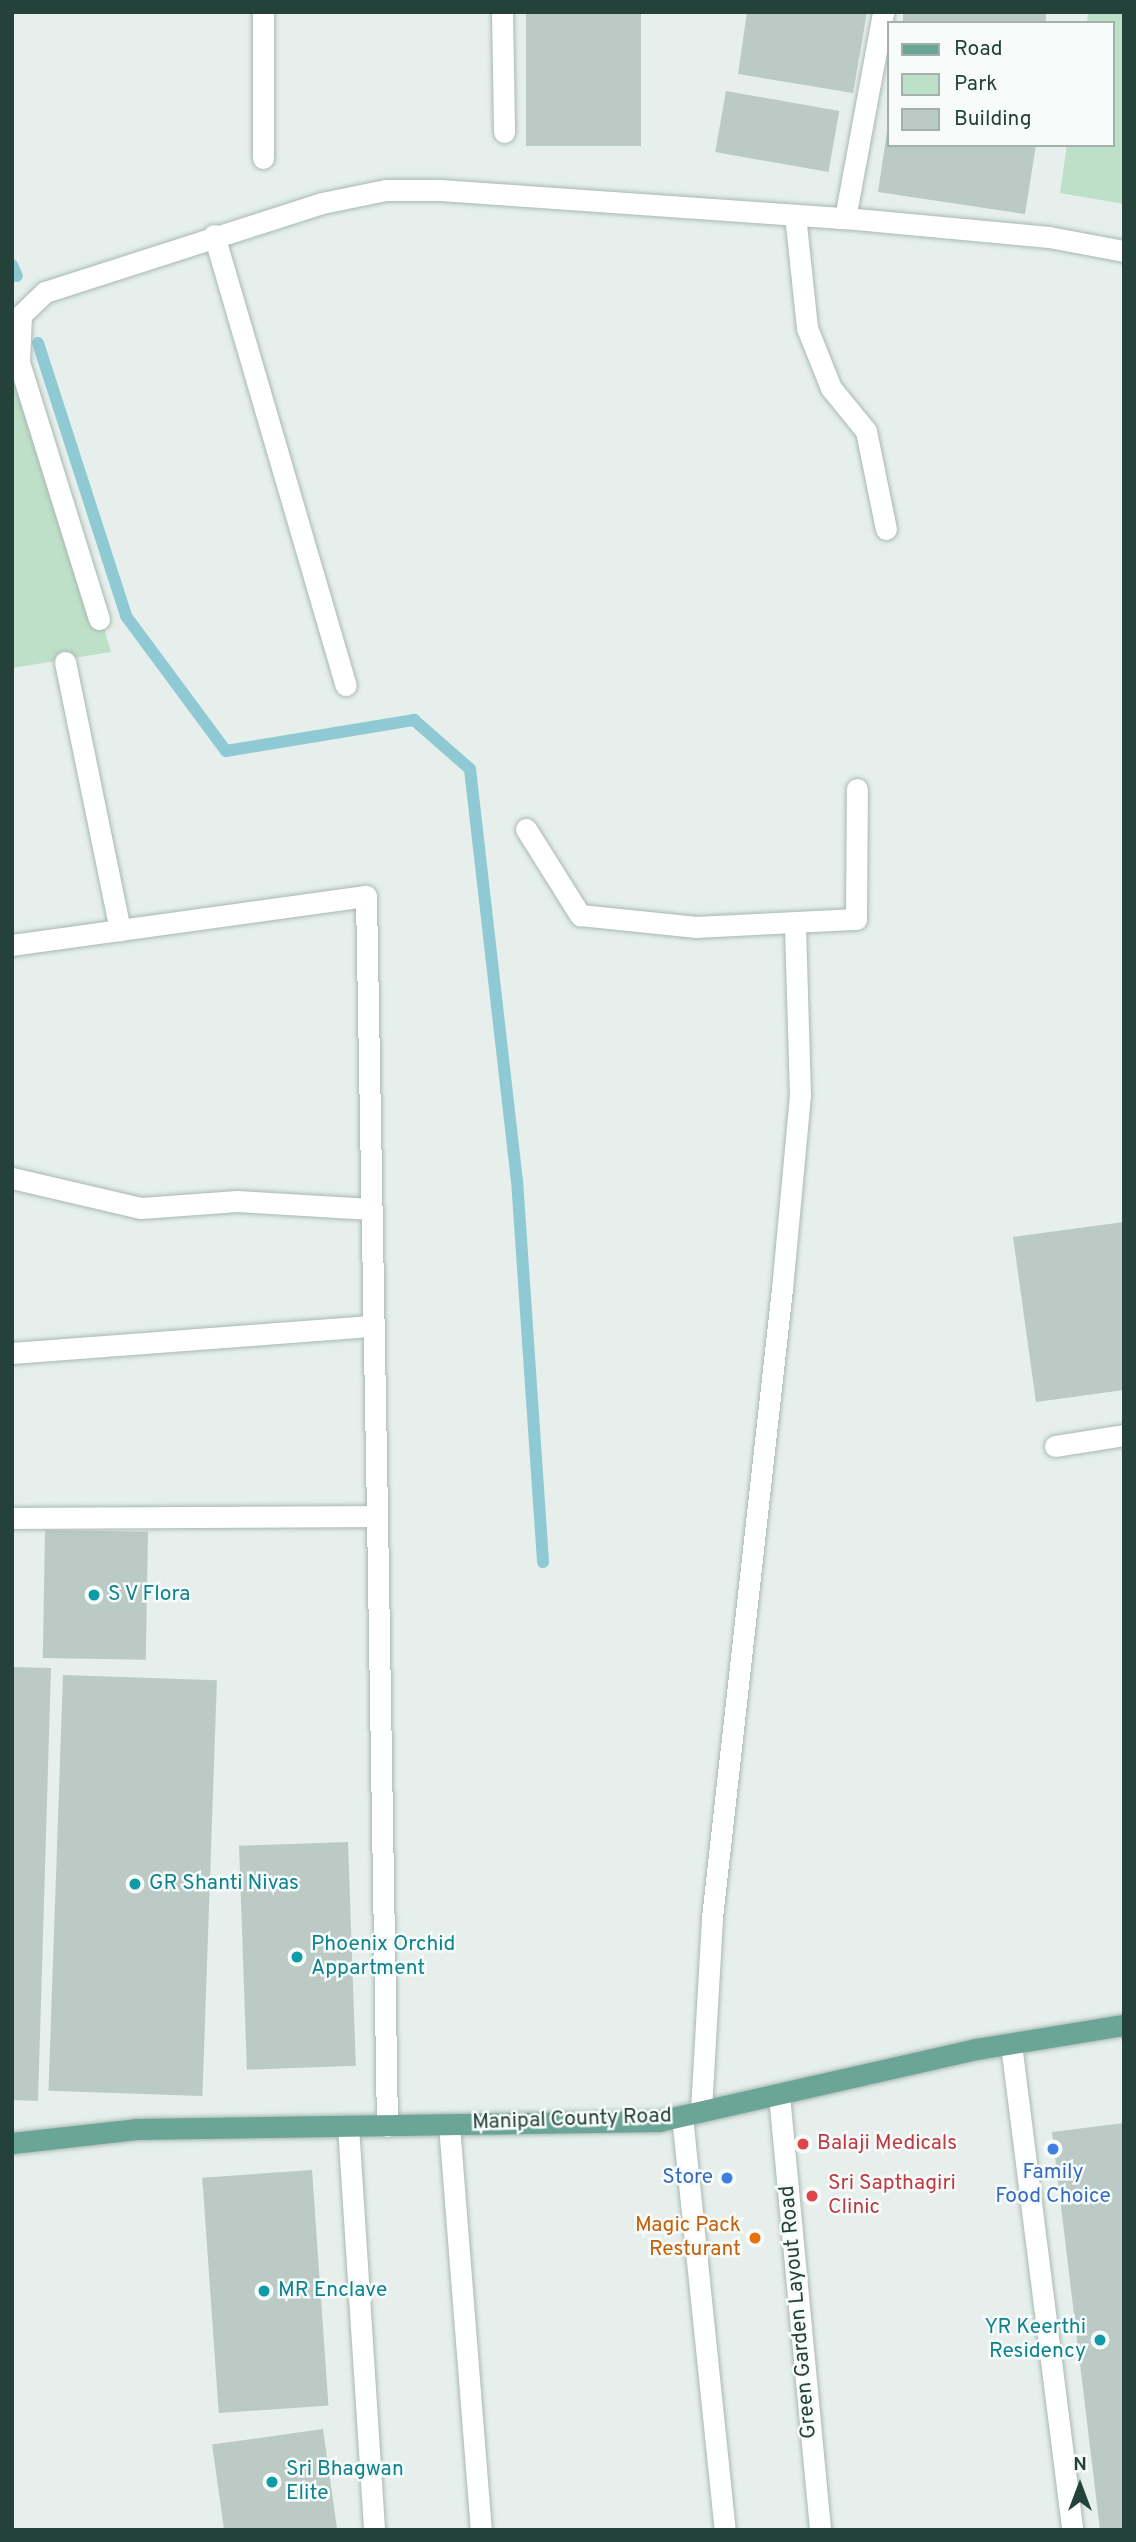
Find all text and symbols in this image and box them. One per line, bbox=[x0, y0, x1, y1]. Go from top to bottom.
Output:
legend bbox=[888, 21, 1115, 147]
text: Road bbox=[954, 36, 1003, 63]
text: Park bbox=[954, 71, 997, 98]
text: Building bbox=[954, 106, 1032, 133]
place label: S V Flora bbox=[108, 1582, 192, 1608]
marker: S V Flora bbox=[86, 1587, 102, 1603]
place label: GR Shanti Nivas bbox=[149, 1871, 299, 1897]
marker: GR Shanti Nivas bbox=[127, 1876, 143, 1892]
place label: Phoenix Orchid Appartment bbox=[311, 1932, 455, 1982]
marker: Phoenix Orchid Appartment bbox=[289, 1949, 305, 1965]
street label: Manipal County Road bbox=[472, 2104, 672, 2136]
place label: Balaji Medicals bbox=[817, 2131, 957, 2157]
marker: Balaji Medicals bbox=[795, 2136, 811, 2152]
marker: Family Food Choice bbox=[1045, 2141, 1061, 2157]
place label: Family Food Choice bbox=[995, 2160, 1111, 2210]
place label: Store bbox=[662, 2165, 713, 2191]
marker: Store bbox=[719, 2170, 735, 2186]
place label: Sri Sapthagiri Clinic bbox=[828, 2171, 956, 2221]
street label: Green Garden Layout Road bbox=[775, 2184, 823, 2440]
marker: Sri Sapthagiri Clinic bbox=[802, 2186, 822, 2206]
place label: Magic Pack Resturant bbox=[635, 2213, 741, 2263]
marker: Magic Pack Resturant bbox=[747, 2230, 763, 2246]
place label: MR Enclave bbox=[278, 2278, 387, 2304]
marker: MR Enclave bbox=[256, 2283, 272, 2299]
place label: YR Keerthi Residency bbox=[984, 2315, 1086, 2365]
marker: YR Keerthi Residency bbox=[1092, 2332, 1108, 2348]
north arrow bbox=[1045, 2451, 1115, 2521]
text: N bbox=[1073, 2453, 1087, 2477]
place label: Sri Bhagwan Elite bbox=[286, 2457, 404, 2507]
marker: Sri Bhagwan Elite bbox=[264, 2474, 280, 2490]

